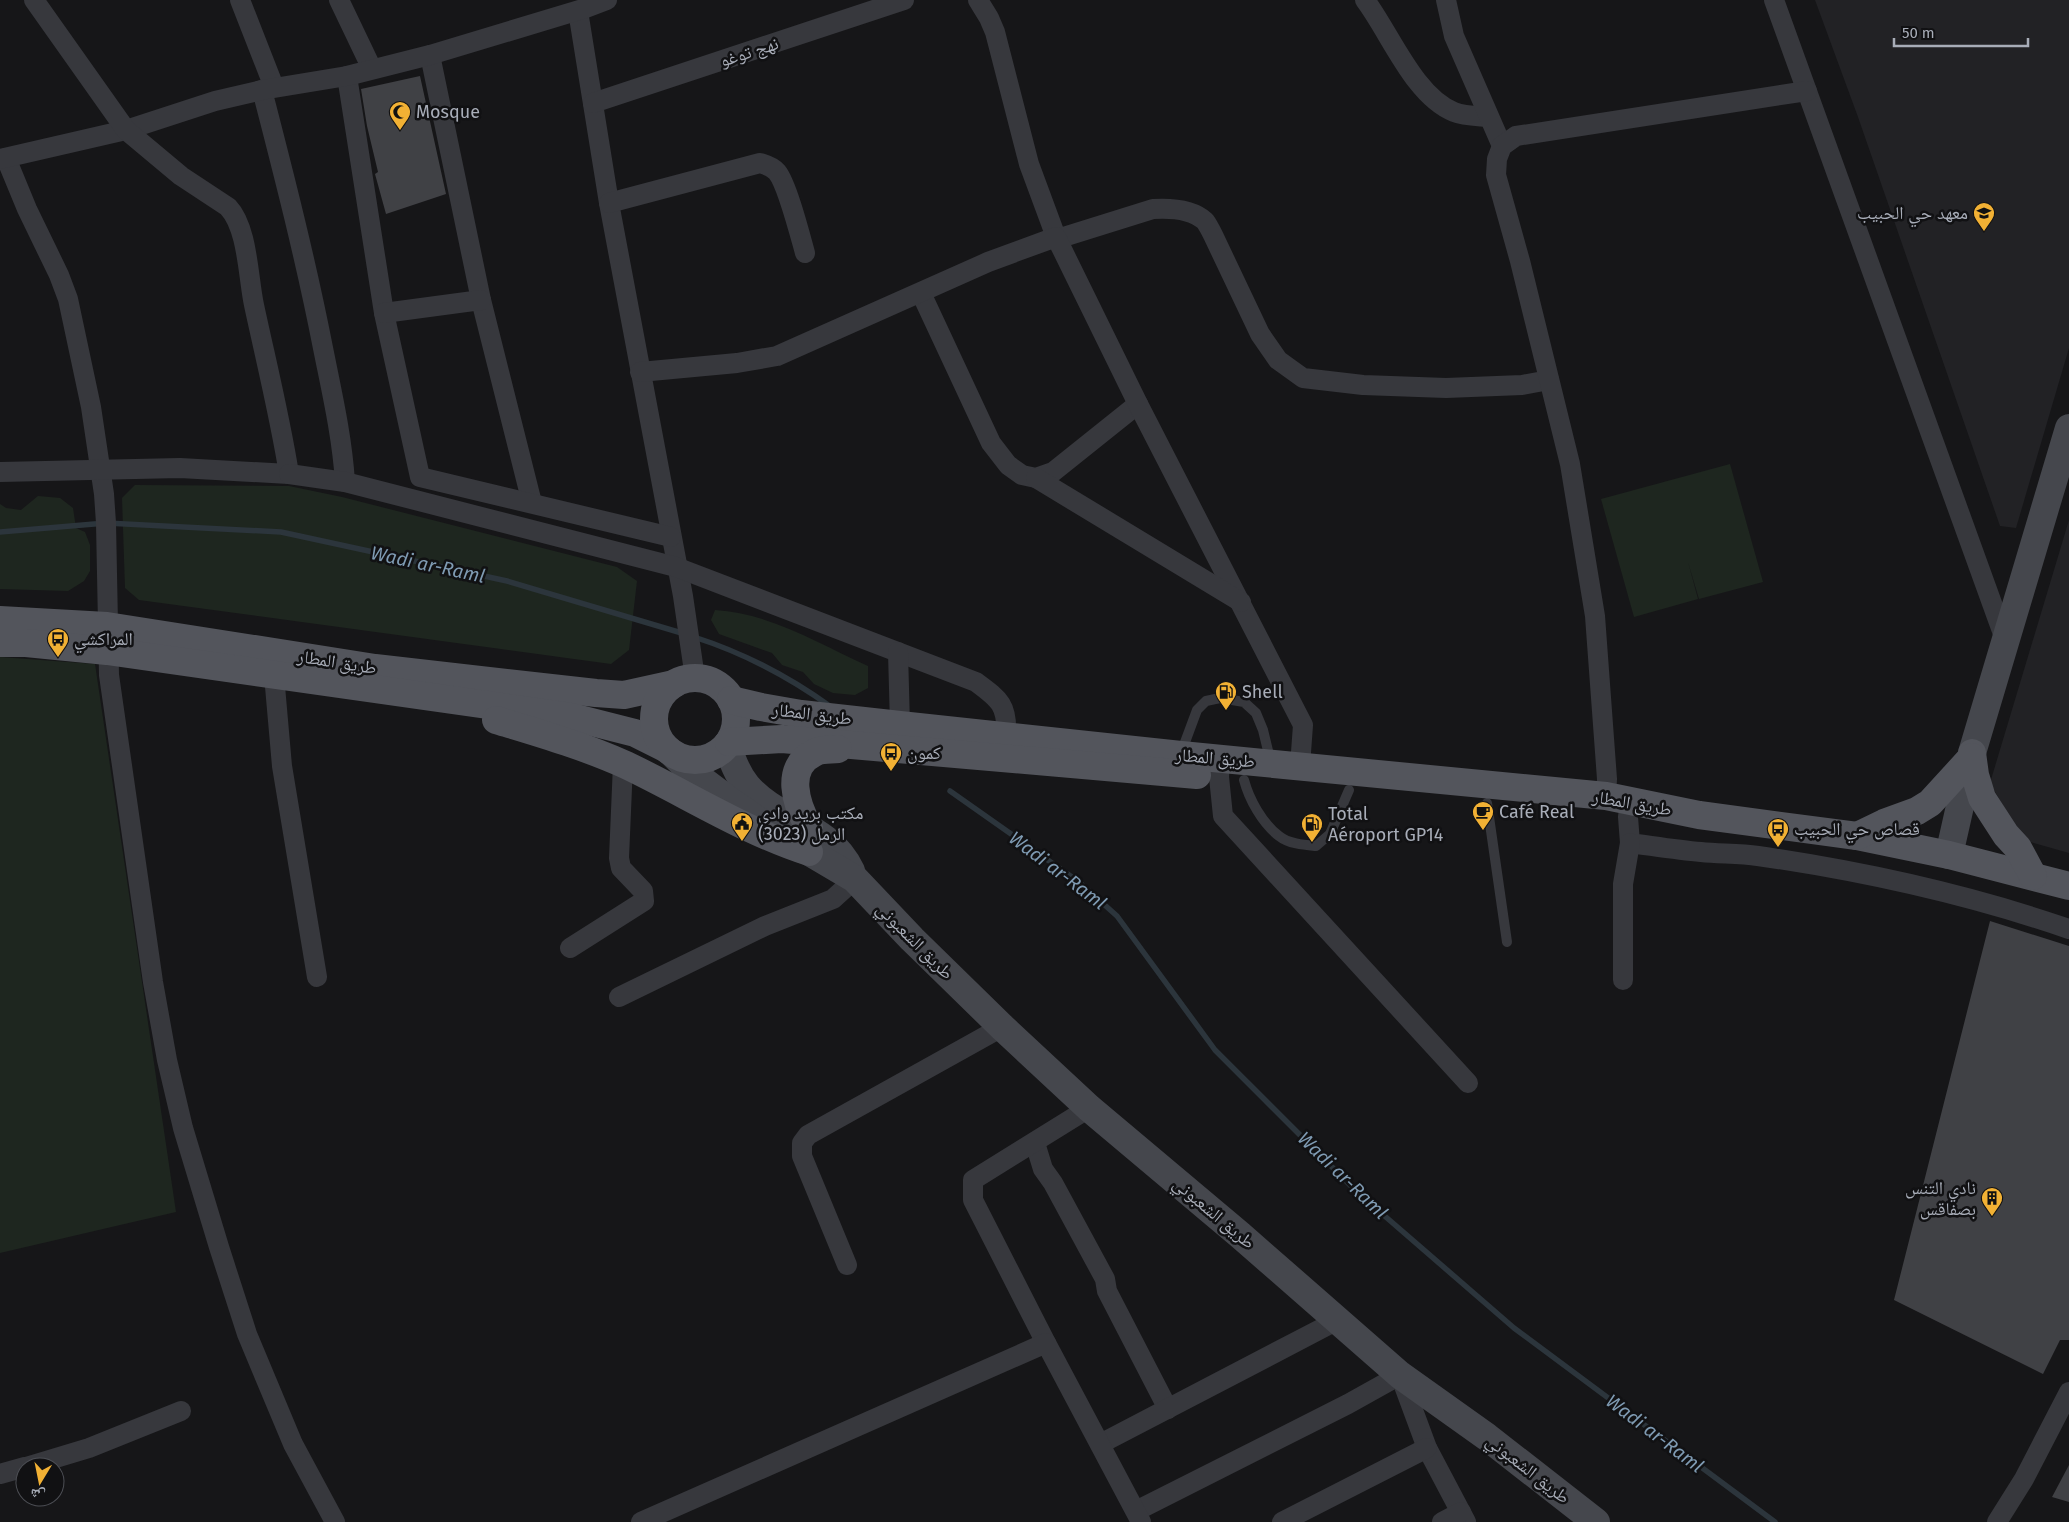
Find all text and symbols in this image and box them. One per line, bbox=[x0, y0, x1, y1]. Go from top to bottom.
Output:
scale bar bbox=[1894, 15, 2028, 47]
text: 50 m bbox=[1902, 24, 1935, 42]
street label: نهج توغو bbox=[717, 32, 782, 73]
mosque icon: Mosque bbox=[388, 100, 412, 131]
place label: Mosque bbox=[416, 101, 480, 123]
school or university icon: معهد حي الحبيب bbox=[1972, 201, 1996, 232]
place label: معهد حي الحبيب bbox=[1857, 202, 1968, 228]
water label: Wadi ar-Raml bbox=[369, 541, 487, 588]
bus stop icon: المراكشي bbox=[46, 627, 70, 658]
place label: المراكشي bbox=[74, 628, 133, 654]
street label: طريق المطار bbox=[295, 645, 378, 679]
fuel station icon: Shell bbox=[1214, 680, 1238, 711]
place label: Shell bbox=[1242, 681, 1283, 703]
street label: طريق المطار bbox=[770, 698, 853, 730]
bus stop icon: كمون bbox=[879, 741, 903, 772]
place label: كمون bbox=[907, 742, 941, 764]
street label: طريق المطار bbox=[1173, 743, 1256, 772]
street label: طريق المطار bbox=[1590, 785, 1673, 821]
cafe icon: Café Real bbox=[1471, 800, 1495, 831]
place label: Café Real bbox=[1499, 801, 1574, 823]
place label: مكتب بريد وادي الرمل (3023) bbox=[758, 802, 863, 845]
place label: Total Aéroport GP14 bbox=[1328, 803, 1444, 846]
public building icon: مكتب بريد وادي الرمل (3023) bbox=[730, 811, 754, 842]
fuel station icon: Total Aéroport GP14 bbox=[1300, 812, 1324, 843]
bus stop icon: قصاص حي الحبيب bbox=[1766, 817, 1790, 848]
place label: قصاص حي الحبيب bbox=[1794, 818, 1920, 844]
water label: Wadi ar-Raml bbox=[1004, 826, 1111, 915]
street label: طريق الشعبوني bbox=[869, 898, 958, 987]
water label: Wadi ar-Raml bbox=[1293, 1127, 1392, 1224]
street label: طريق الشعبوني bbox=[1166, 1172, 1259, 1256]
place label: نادي التنس بصفاقس bbox=[1905, 1177, 1976, 1220]
building icon: نادي التنس بصفاقس bbox=[1980, 1186, 2004, 1217]
water label: Wadi ar-Raml bbox=[1601, 1389, 1708, 1478]
street label: طريق الشعبوني bbox=[1480, 1430, 1574, 1511]
north arrow bbox=[15, 1457, 65, 1507]
text: ش bbox=[29, 1485, 47, 1504]

